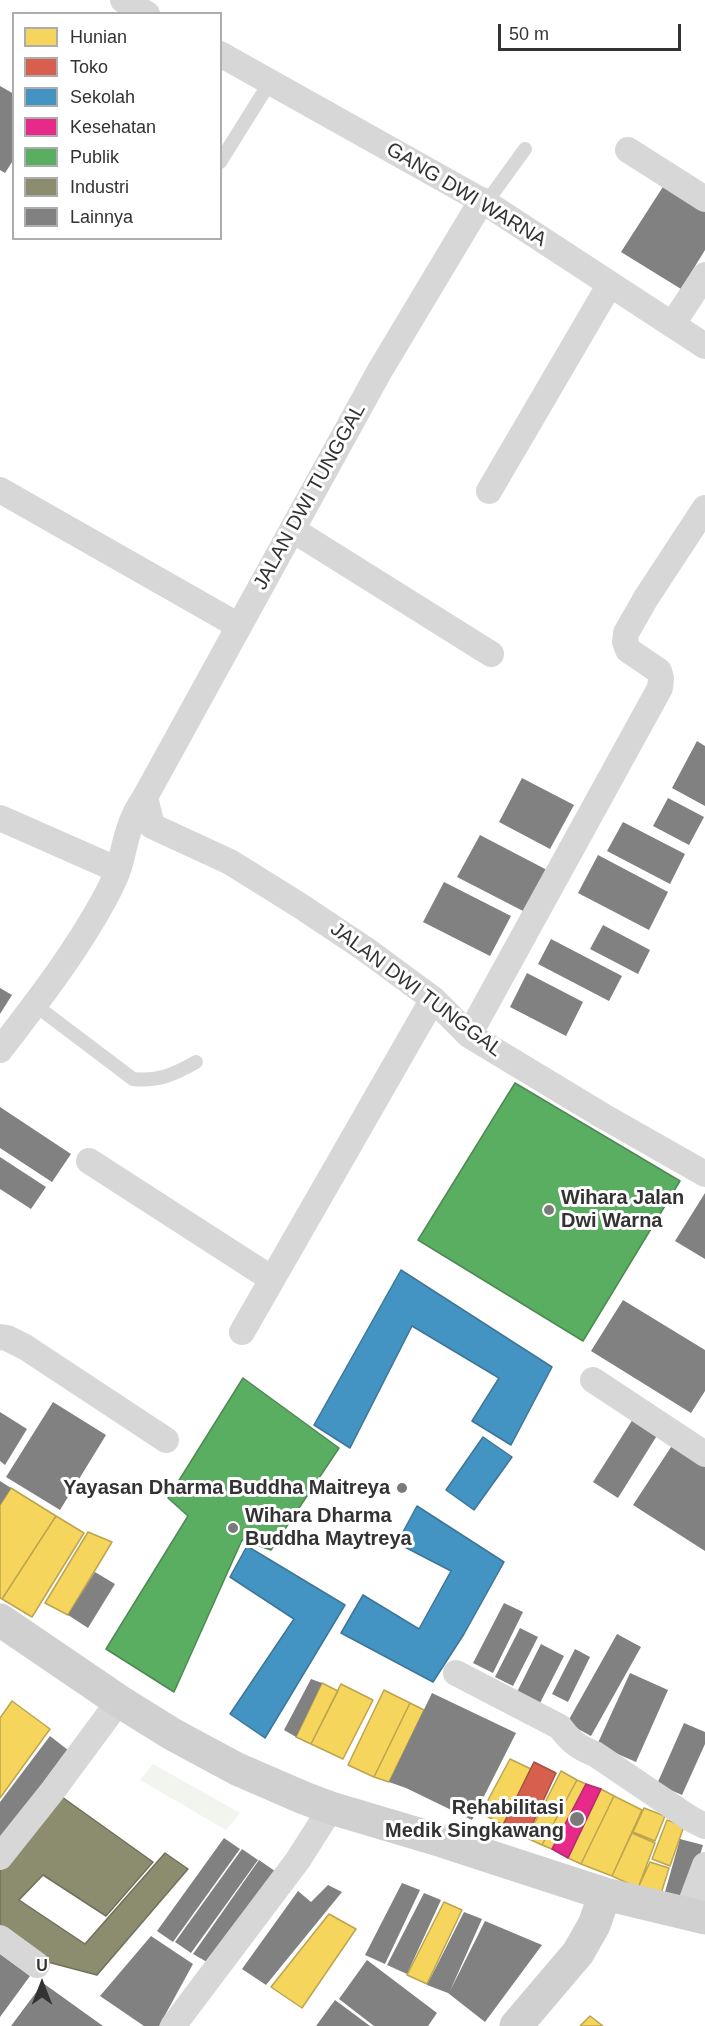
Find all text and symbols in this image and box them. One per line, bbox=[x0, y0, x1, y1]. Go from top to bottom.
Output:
legend bbox=[12, 12, 222, 240]
scale bar bbox=[501, 12, 684, 50]
text: 50 m bbox=[509, 24, 549, 44]
text: Hunian bbox=[70, 27, 127, 47]
text: Toko bbox=[70, 57, 108, 77]
text: Sekolah bbox=[70, 87, 135, 107]
text: Kesehatan bbox=[70, 117, 156, 137]
street label: GANG DWI WARNA bbox=[382, 138, 550, 252]
text: Publik bbox=[70, 147, 119, 167]
text: Industri bbox=[70, 177, 129, 197]
text: Lainnya bbox=[70, 207, 133, 227]
street label: JALAN DWI TUNGGAL bbox=[249, 400, 371, 594]
street label: JALAN DWI TUNGGAL bbox=[325, 918, 507, 1062]
place label: Wihara Jalan Dwi Warna bbox=[561, 1186, 684, 1233]
marker: Wihara Jalan Dwi Warna bbox=[542, 1203, 556, 1217]
place label: Yayasan Dharma Buddha Maitreya bbox=[63, 1476, 390, 1500]
marker: Yayasan Dharma Buddha Maitreya bbox=[395, 1481, 409, 1495]
place label: Wihara Dharma Buddha Maytreya bbox=[245, 1504, 412, 1551]
marker: Wihara Dharma Buddha Maytreya bbox=[226, 1521, 240, 1535]
place label: Rehabilitasi Medik Singkawang bbox=[385, 1796, 564, 1843]
marker: Rehabilitasi Medik Singkawang bbox=[568, 1810, 586, 1828]
north arrow bbox=[12, 1954, 72, 2014]
text: U bbox=[36, 1957, 48, 1974]

